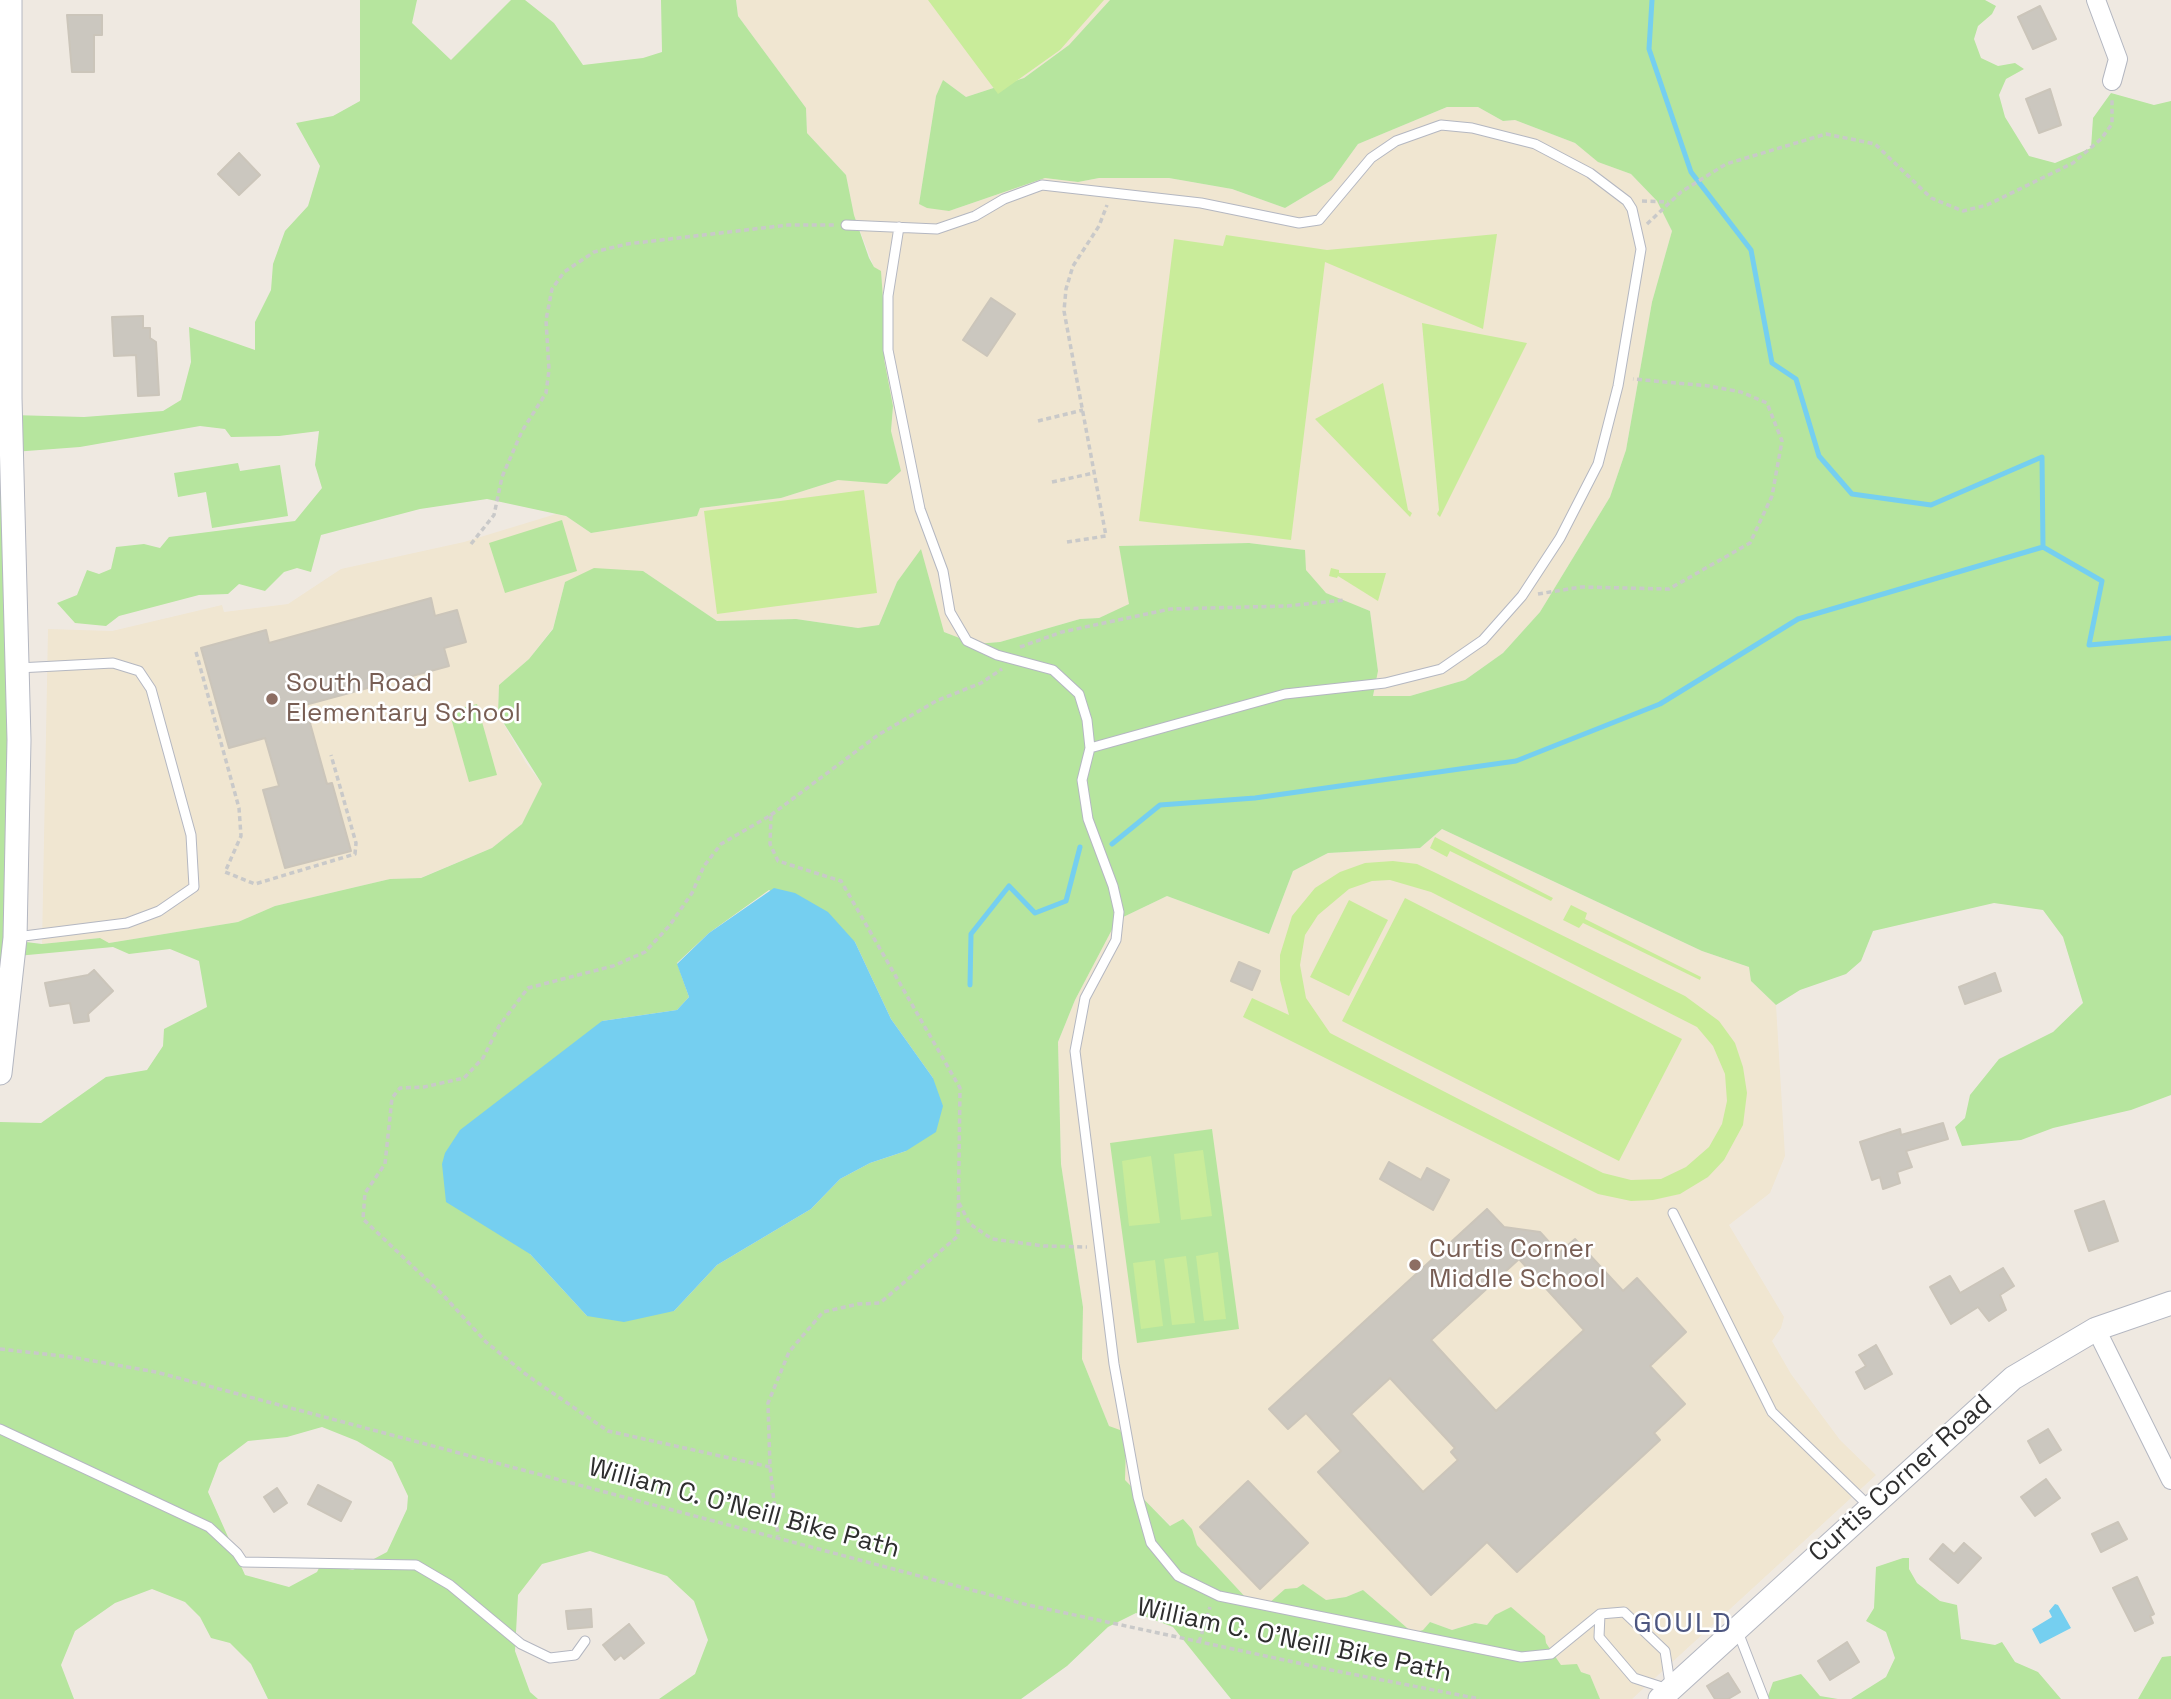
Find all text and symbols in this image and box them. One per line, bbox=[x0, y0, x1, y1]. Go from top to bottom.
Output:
place label: South Road Elementary School bbox=[286, 668, 521, 730]
marker: South Road Elementary School bbox=[264, 691, 280, 707]
place label: Curtis Corner Middle School bbox=[1429, 1234, 1606, 1296]
marker: Curtis Corner Middle School bbox=[1407, 1257, 1423, 1273]
street label: Curtis Corner Road bbox=[1803, 1389, 1999, 1569]
street label: William C. O'Neill Bike Path bbox=[585, 1452, 903, 1566]
street label: William C. O'Neill Bike Path bbox=[1134, 1592, 1454, 1690]
district label: GOULD bbox=[1634, 1607, 1732, 1641]

